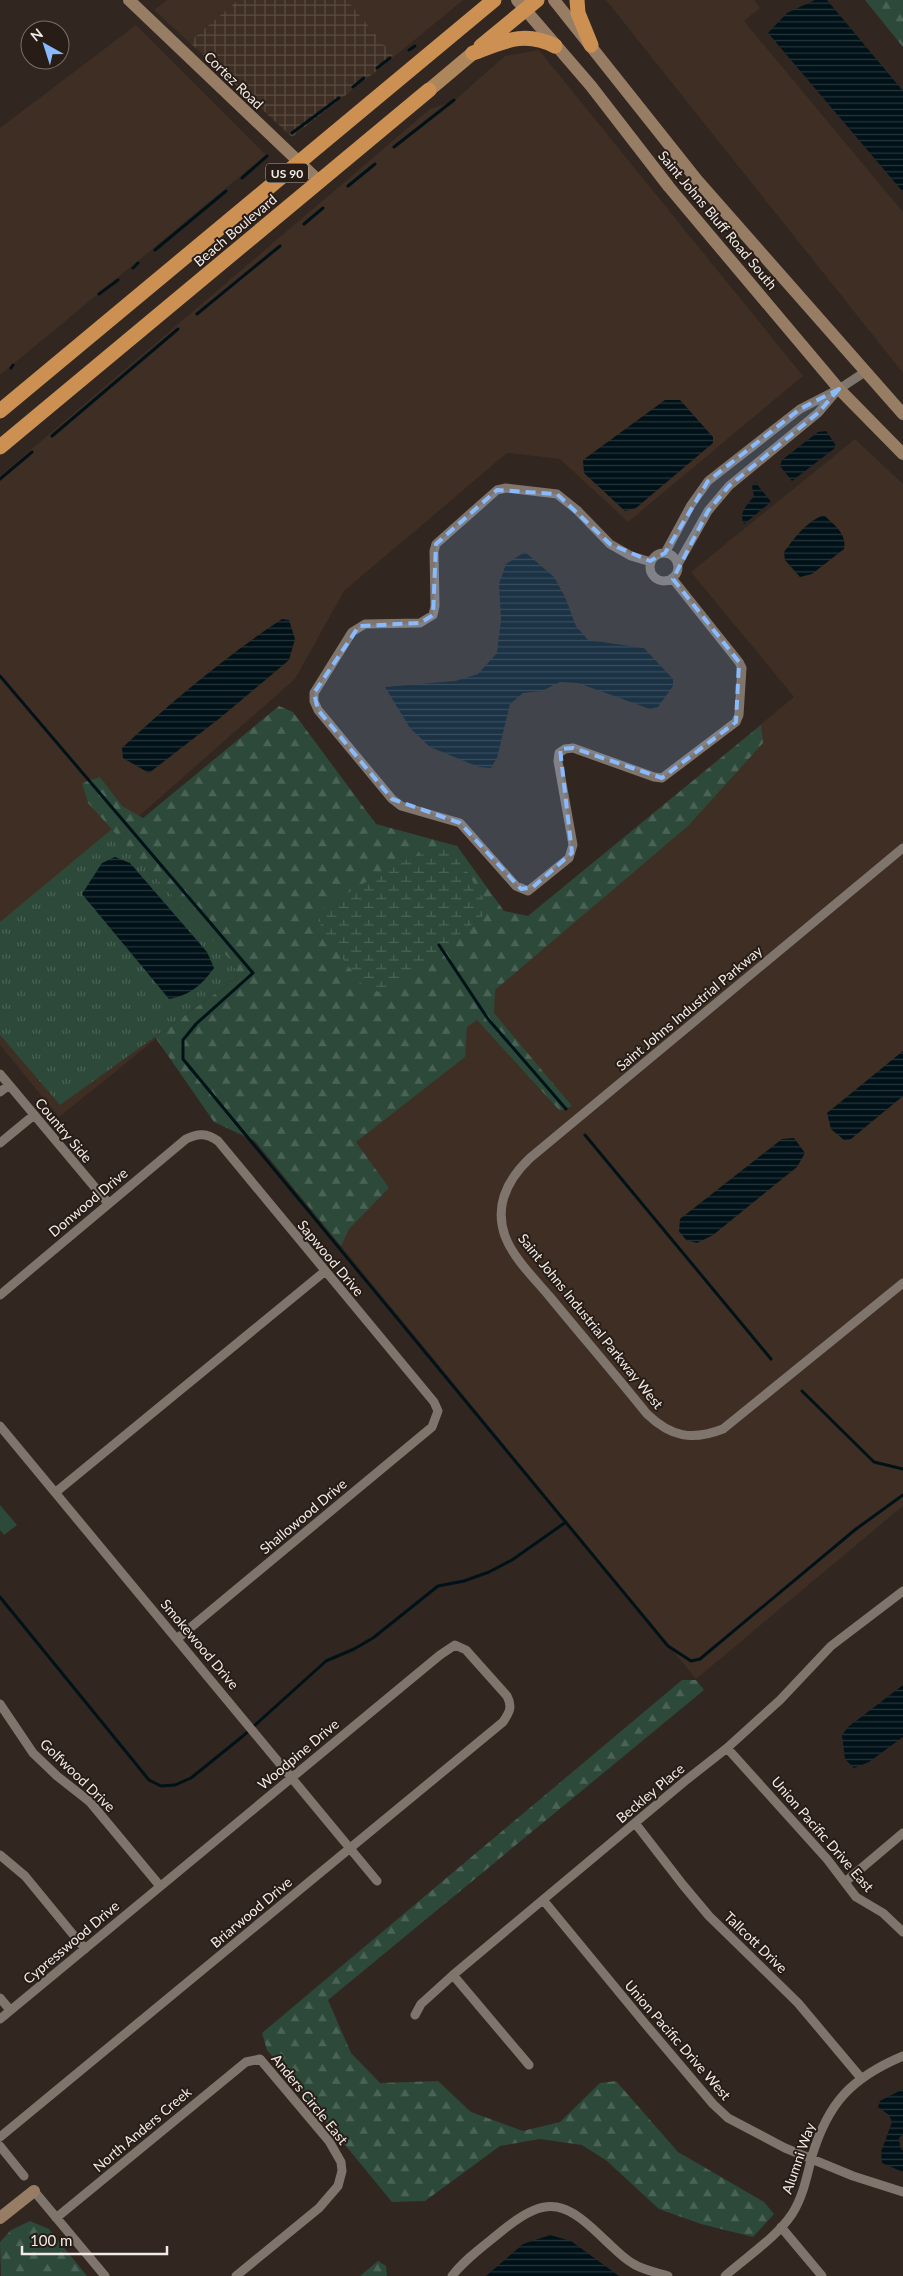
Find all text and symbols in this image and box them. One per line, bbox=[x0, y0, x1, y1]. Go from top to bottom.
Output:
north arrow bbox=[20, 20, 70, 70]
text: N bbox=[27, 25, 46, 45]
street label: Cortez Road bbox=[201, 48, 267, 112]
street label: Saint Johns Bluff Road South bbox=[655, 147, 781, 293]
road number: US 90 bbox=[266, 164, 308, 182]
street label: Beach Boulevard bbox=[190, 190, 280, 270]
street label: Saint Johns Industrial Parkway bbox=[612, 941, 766, 1074]
street label: Country Side bbox=[32, 1094, 96, 1166]
street label: Donwood Drive bbox=[45, 1164, 131, 1240]
street label: Sapwood Drive bbox=[294, 1217, 368, 1299]
street label: Saint Johns Industrial Parkway West bbox=[515, 1230, 667, 1412]
street label: Shallowood Drive bbox=[256, 1475, 350, 1557]
street label: Smokewood Drive bbox=[157, 1595, 243, 1693]
street label: Woodpine Drive bbox=[254, 1715, 342, 1793]
street label: Golfwood Drive bbox=[37, 1735, 119, 1815]
street label: Beckley Place bbox=[612, 1760, 688, 1826]
street label: Union Pacific Drive East bbox=[768, 1773, 878, 1895]
street label: Briarwood Drive bbox=[207, 1873, 295, 1951]
street label: Cypresswood Drive bbox=[20, 1897, 122, 1987]
street label: Tallcott Drive bbox=[721, 1908, 791, 1976]
street label: Union Pacific Drive West bbox=[621, 1977, 735, 2103]
street label: Anders Circle East bbox=[268, 2050, 352, 2148]
street label: North Anders Creek bbox=[90, 2082, 195, 2175]
street label: Alumni Way bbox=[778, 2119, 818, 2196]
scale bar bbox=[22, 2224, 168, 2256]
text: 100 m bbox=[30, 2231, 72, 2249]

